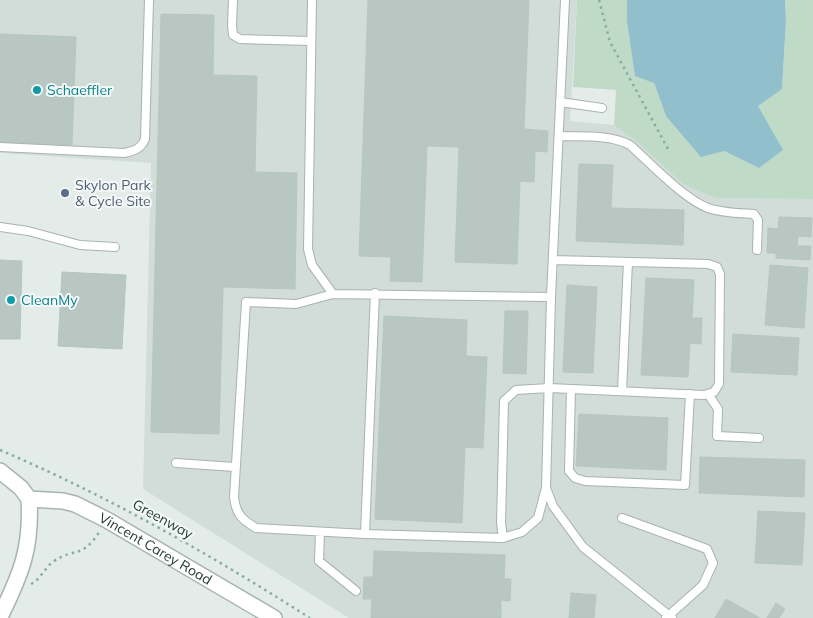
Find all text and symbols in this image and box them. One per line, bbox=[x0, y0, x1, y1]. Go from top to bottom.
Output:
place label: Schaeffler bbox=[47, 81, 113, 99]
marker: Schaeffler bbox=[31, 84, 43, 96]
place label: Skylon Park & Cycle Site bbox=[75, 176, 152, 210]
marker: Skylon Park & Cycle Site bbox=[59, 187, 71, 199]
place label: CleanMy bbox=[21, 291, 78, 309]
marker: CleanMy bbox=[5, 294, 17, 306]
street label: Greenway bbox=[130, 495, 197, 543]
street label: Vincent Carey Road bbox=[96, 508, 215, 589]

